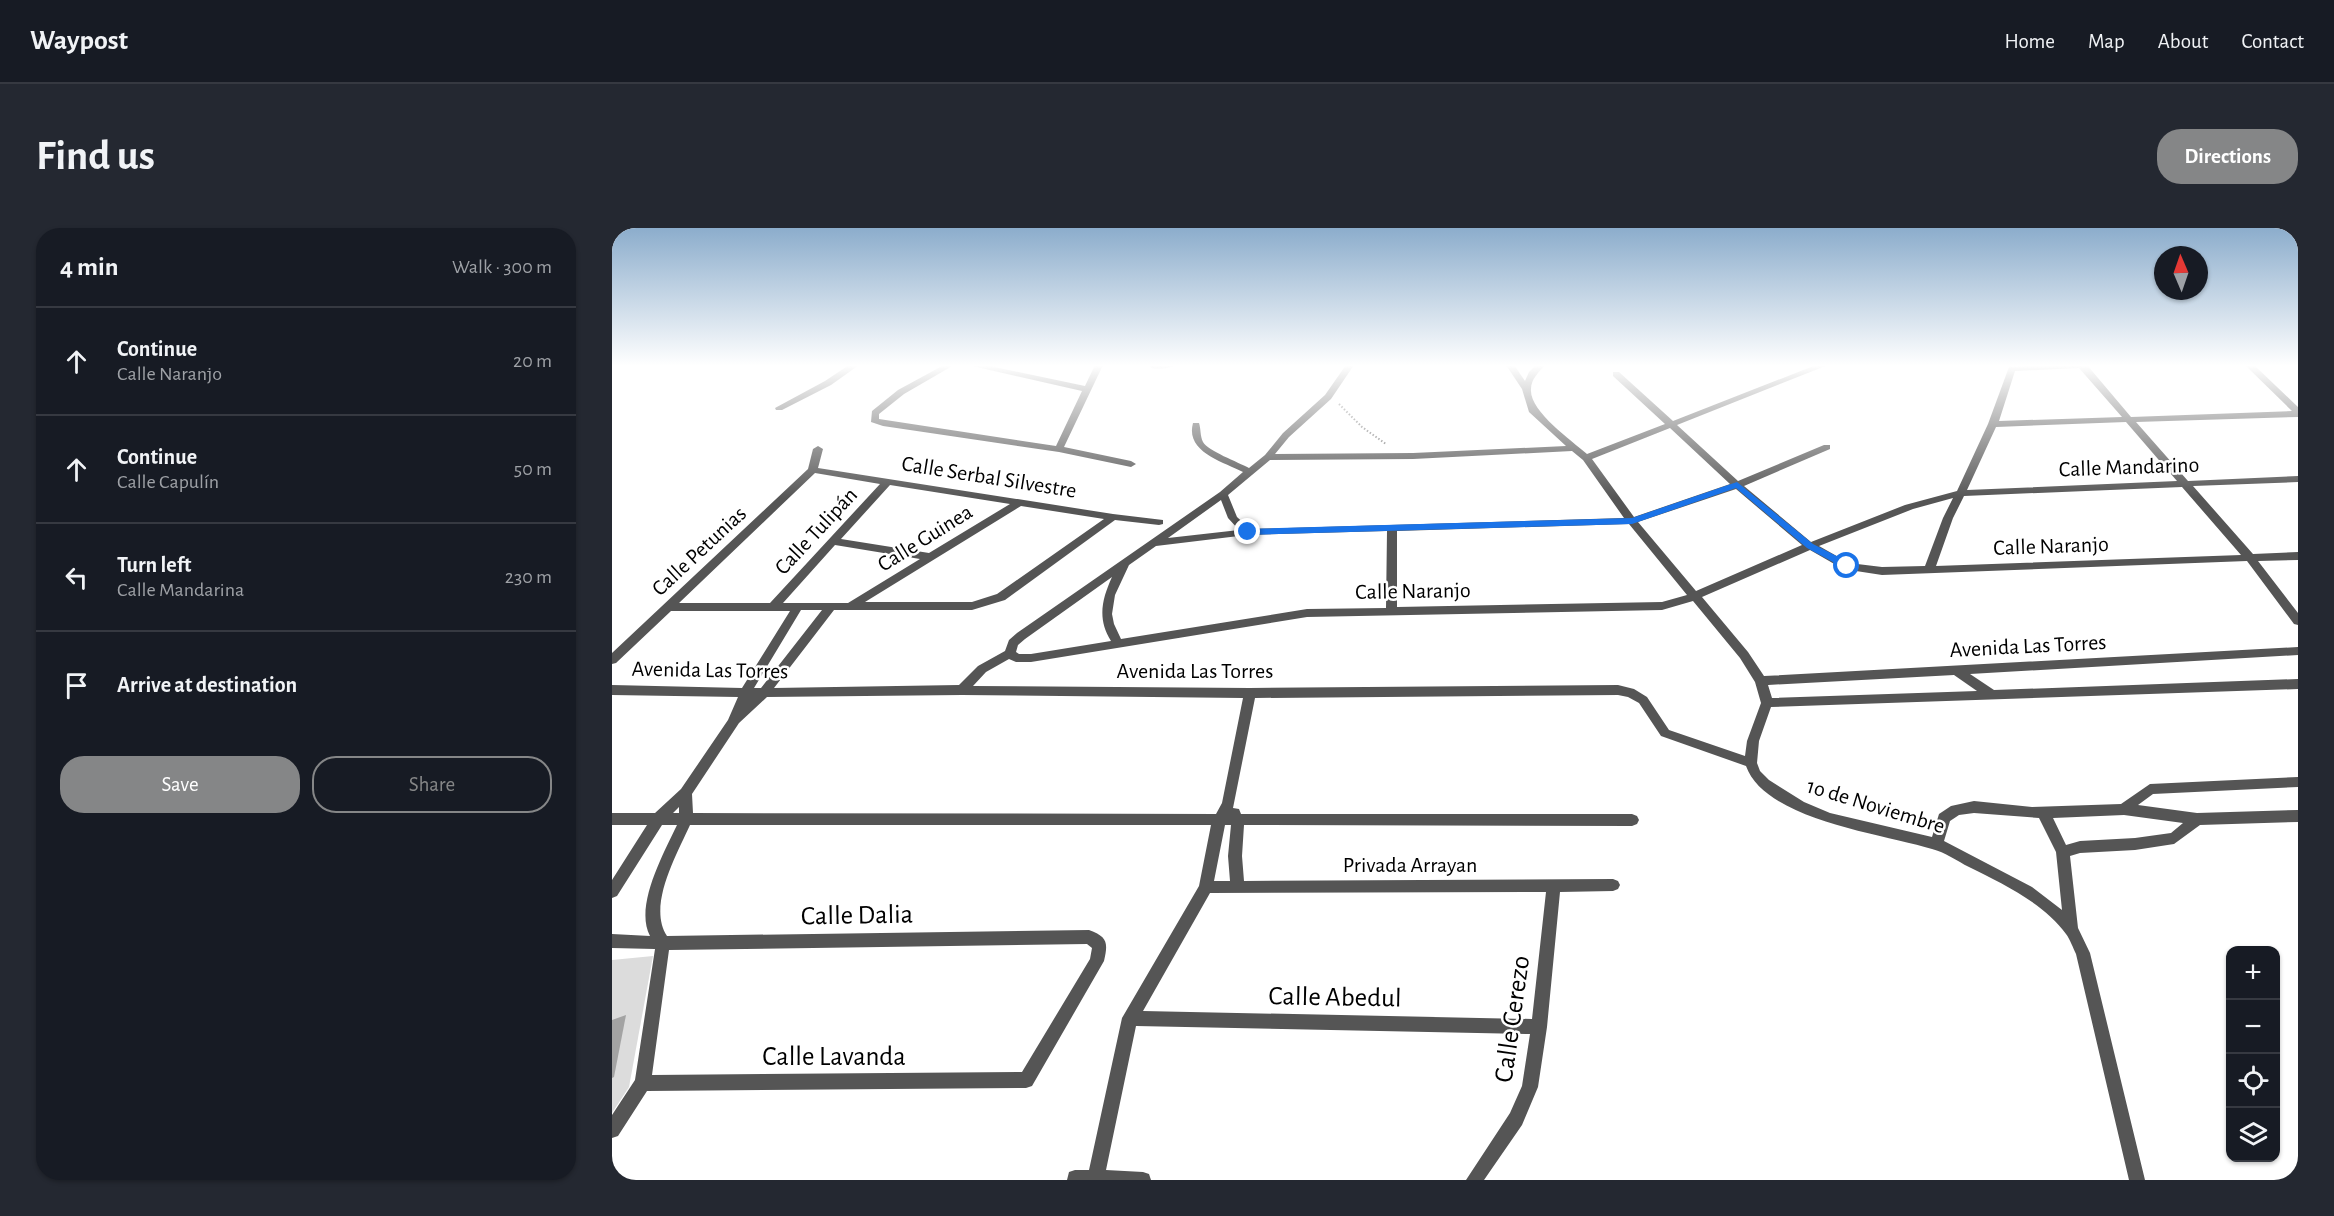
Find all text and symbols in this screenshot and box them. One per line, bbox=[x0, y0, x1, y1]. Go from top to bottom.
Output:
text: Waypost bbox=[30, 27, 128, 55]
text: Home bbox=[2004, 31, 2055, 52]
text: Map bbox=[2088, 31, 2125, 52]
text: About bbox=[2158, 31, 2208, 52]
text: Contact bbox=[2241, 31, 2304, 52]
button: Directions bbox=[2157, 129, 2298, 184]
text: Find us bbox=[36, 135, 155, 177]
north arrow bbox=[2154, 246, 2208, 300]
text: 4 min bbox=[60, 254, 119, 280]
text: Walk · 300 m bbox=[452, 257, 552, 277]
text: Continue bbox=[117, 338, 197, 360]
icon: ahead bbox=[60, 345, 93, 378]
text: 20 m bbox=[513, 351, 552, 371]
text: Calle Naranjo bbox=[117, 364, 222, 384]
text: Continue bbox=[117, 446, 197, 468]
street label: Calle Serbal Silvestre bbox=[900, 452, 1078, 502]
icon: ahead bbox=[60, 453, 93, 486]
street label: Calle Mandarino bbox=[2058, 454, 2200, 480]
text: 50 m bbox=[514, 459, 552, 479]
text: Calle Capulín bbox=[117, 472, 219, 492]
street label: Calle Tulipán bbox=[770, 483, 862, 579]
street label: Calle Guinea bbox=[874, 500, 976, 576]
street label: Calle Petunias bbox=[648, 502, 750, 600]
route end bbox=[1234, 518, 1260, 544]
street label: Calle Naranjo bbox=[1993, 533, 2109, 559]
route start bbox=[1833, 552, 1859, 578]
text: Turn left bbox=[117, 554, 191, 576]
icon: left bbox=[60, 561, 93, 594]
text: 230 m bbox=[505, 567, 552, 587]
street label: Calle Naranjo bbox=[1355, 579, 1471, 603]
text: Calle Mandarina bbox=[117, 580, 244, 600]
street label: Avenida Las Torres bbox=[1949, 631, 2107, 661]
street label: Avenida Las Torres bbox=[631, 658, 789, 682]
street label: Avenida Las Torres bbox=[1117, 660, 1273, 682]
icon: arrive bbox=[60, 669, 93, 702]
text: Arrive at destination bbox=[117, 674, 297, 696]
button: Save bbox=[60, 756, 300, 813]
button: Share bbox=[312, 756, 552, 813]
street label: 1o de Noviembre bbox=[1804, 775, 1948, 837]
street label: Privada Arrayan bbox=[1343, 854, 1477, 876]
street label: Calle Dalia bbox=[801, 901, 913, 929]
map controls bbox=[2226, 946, 2280, 1162]
button: + bbox=[2226, 946, 2280, 1000]
street label: Calle Cerezo bbox=[1490, 954, 1534, 1084]
street label: Calle Abedul bbox=[1268, 982, 1402, 1012]
button: − bbox=[2226, 1000, 2280, 1054]
street label: Calle Lavanda bbox=[762, 1043, 906, 1070]
button: locate bbox=[2226, 1054, 2280, 1108]
button: layers bbox=[2226, 1108, 2280, 1162]

